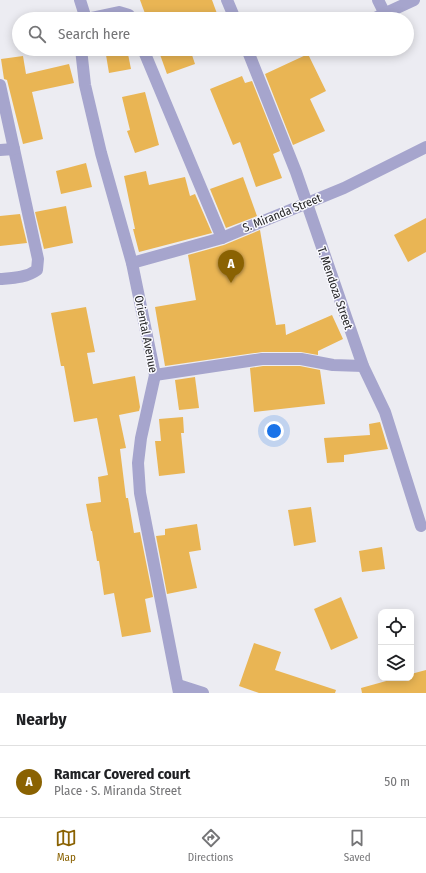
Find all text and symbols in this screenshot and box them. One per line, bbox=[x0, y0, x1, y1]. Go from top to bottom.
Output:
search box bbox=[12, 12, 414, 56]
icon: search bbox=[26, 23, 48, 45]
text: Search here bbox=[58, 25, 130, 43]
street label: S. Miranda Street bbox=[241, 191, 323, 235]
street label: T. Mendoza Street bbox=[314, 245, 356, 331]
pin: A bbox=[218, 250, 244, 283]
street label: Oriental Avenue bbox=[132, 294, 160, 374]
your location bbox=[264, 421, 284, 441]
map controls bbox=[378, 609, 414, 681]
button: locate bbox=[378, 609, 414, 645]
button: layers bbox=[378, 645, 414, 681]
text: Nearby bbox=[16, 709, 67, 730]
text: Ramcar Covered court bbox=[54, 765, 190, 783]
text: A bbox=[25, 774, 33, 789]
text: 50 m bbox=[384, 774, 410, 789]
text: Place · S. Miranda Street bbox=[54, 783, 182, 798]
tab: Map bbox=[55, 827, 77, 864]
tab: Directions bbox=[188, 827, 233, 864]
tab: Saved bbox=[344, 827, 371, 864]

